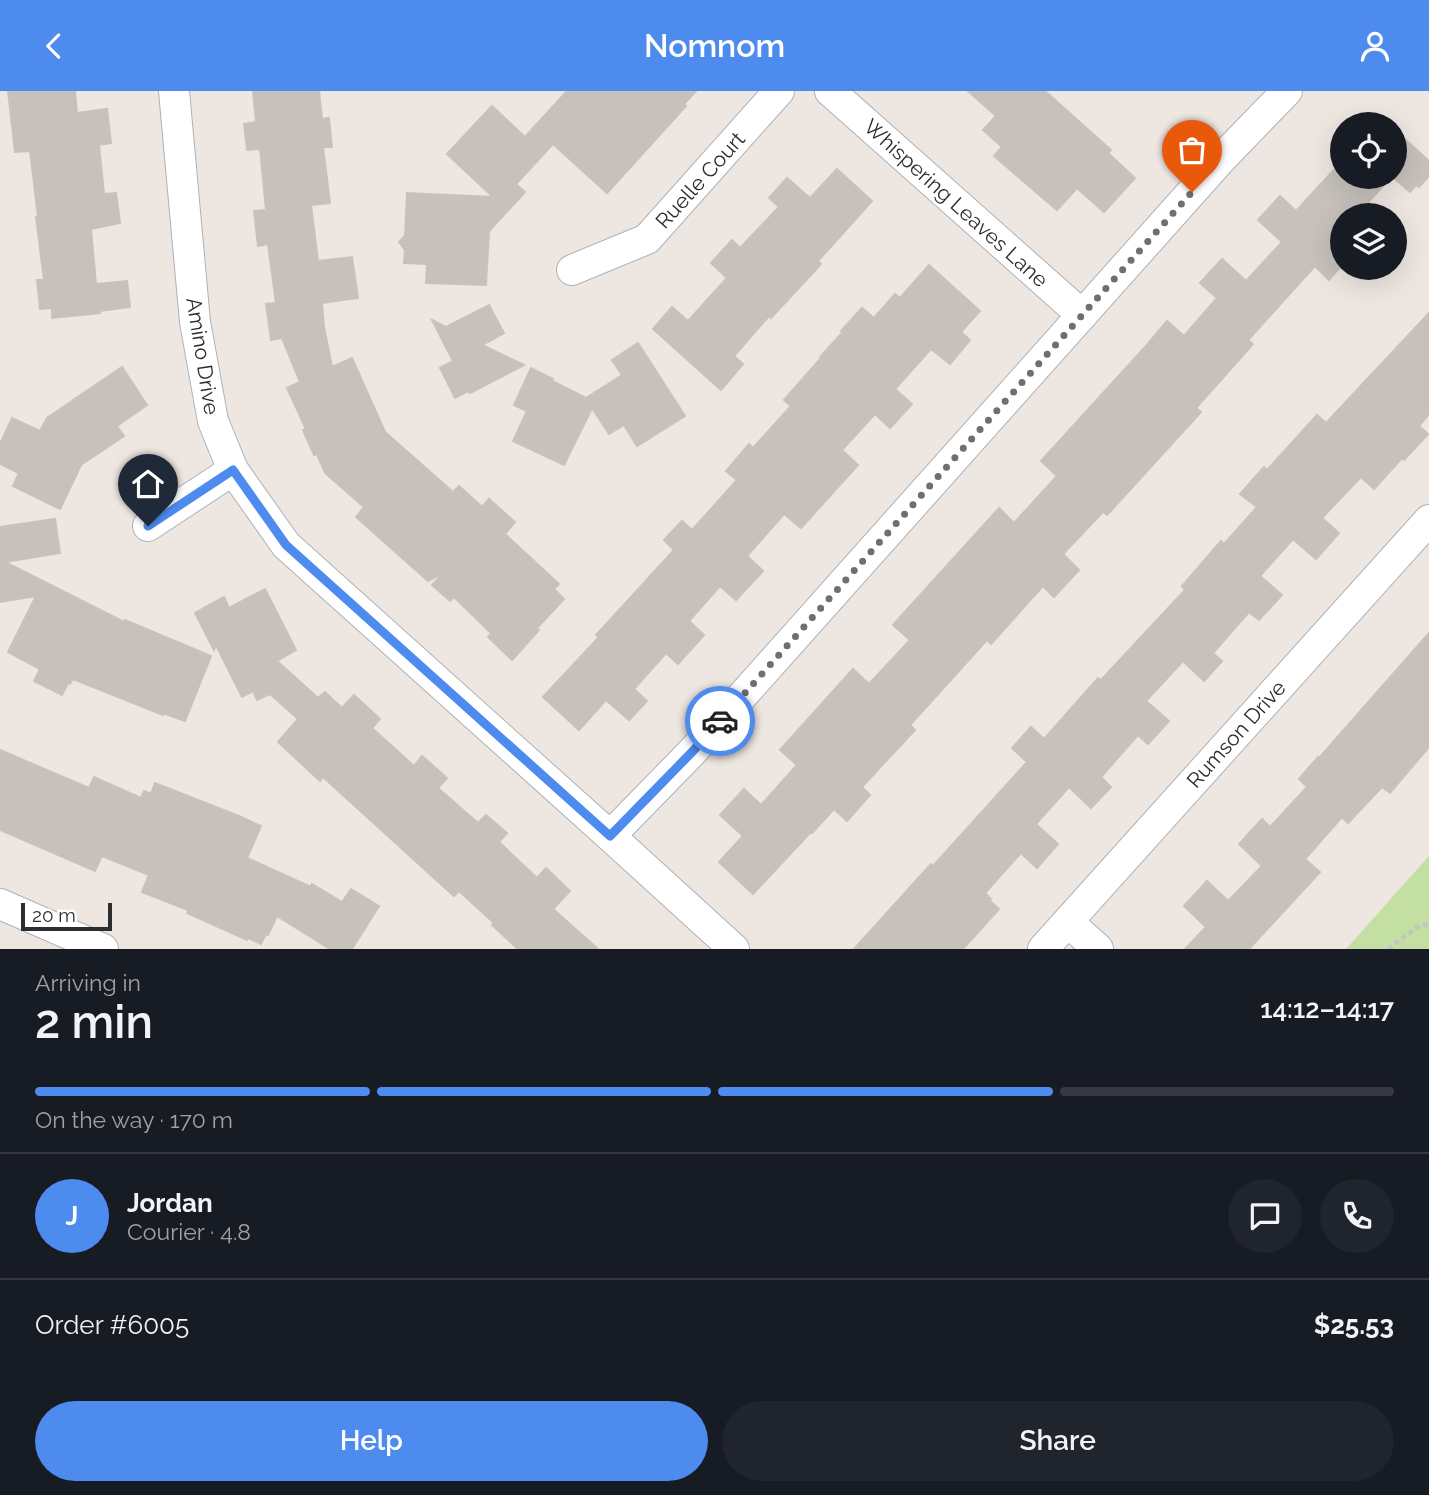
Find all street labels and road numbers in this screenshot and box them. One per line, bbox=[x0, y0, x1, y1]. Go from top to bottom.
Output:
street label: Whispering Leaves Lane bbox=[859, 114, 1053, 292]
street label: Ruelle Court bbox=[650, 127, 750, 233]
street label: Amino Drive bbox=[181, 296, 225, 416]
street label: Rumson Drive bbox=[1181, 675, 1291, 793]

